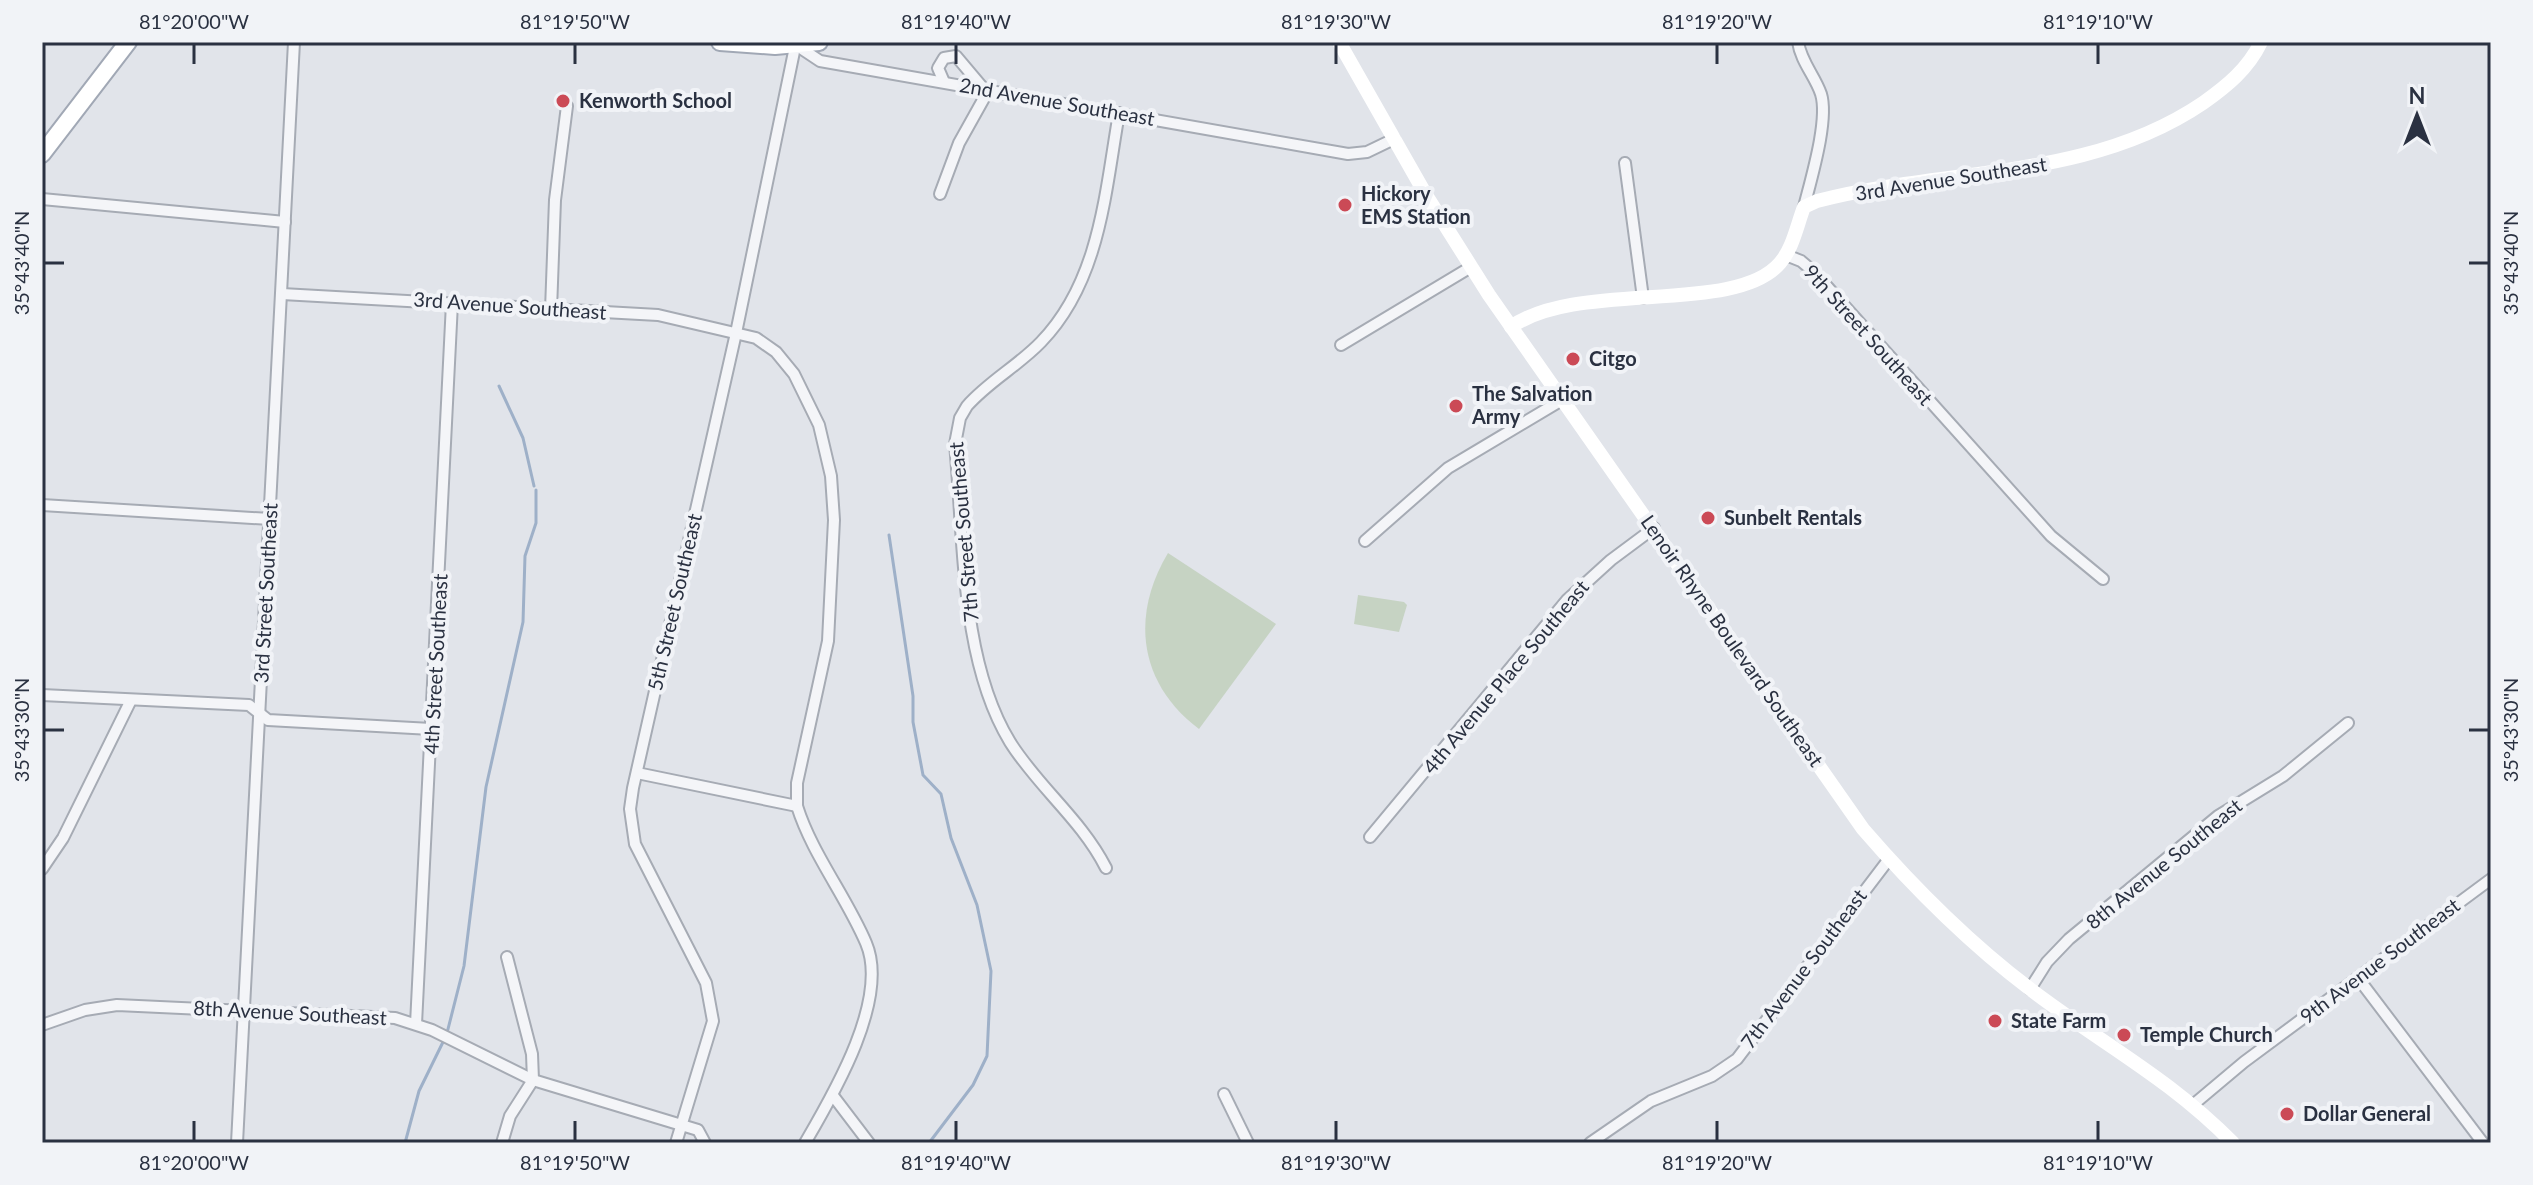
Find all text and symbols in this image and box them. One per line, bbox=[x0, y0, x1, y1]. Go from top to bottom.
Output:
text: 81°20'00"W bbox=[139, 9, 249, 33]
text: 81°19'50"W bbox=[520, 9, 630, 33]
text: 81°19'40"W bbox=[901, 9, 1011, 33]
text: 81°19'30"W bbox=[1281, 9, 1391, 33]
text: 81°19'20"W bbox=[1662, 9, 1772, 33]
text: 81°19'10"W bbox=[2043, 9, 2153, 33]
street label: 2nd Avenue Southeast bbox=[958, 72, 1157, 130]
north arrow bbox=[2377, 76, 2457, 156]
text: N bbox=[2409, 82, 2425, 109]
place label: Kenworth School bbox=[579, 88, 732, 112]
marker: Kenworth School bbox=[554, 92, 572, 110]
street label: 3rd Avenue Southeast bbox=[1853, 151, 2048, 205]
place label: Hickory EMS Station bbox=[1361, 181, 1471, 228]
marker: Hickory EMS Station bbox=[1336, 196, 1354, 214]
text: 35°43'40"N bbox=[9, 211, 33, 315]
text: 35°43'40"N bbox=[2498, 211, 2522, 315]
street label: 9th Street Southeast bbox=[1799, 259, 1938, 410]
street label: 3rd Avenue Southeast bbox=[413, 286, 607, 324]
place label: Citgo bbox=[1589, 346, 1637, 370]
marker: Citgo bbox=[1564, 350, 1582, 368]
place label: The Salvation Army bbox=[1471, 381, 1593, 428]
marker: The Salvation Army bbox=[1447, 397, 1465, 415]
street label: 7th Street Southeast bbox=[943, 441, 983, 623]
street label: 3rd Street Southeast bbox=[248, 502, 282, 684]
place label: Sunbelt Rentals bbox=[1724, 505, 1862, 529]
marker: Sunbelt Rentals bbox=[1699, 509, 1717, 527]
street label: Lenoir Rhyne Boulevard Southeast bbox=[1637, 510, 1829, 771]
street label: 5th Street Southeast bbox=[642, 511, 706, 693]
street label: 4th Street Southeast bbox=[418, 573, 452, 755]
street label: 4th Avenue Place Southeast bbox=[1417, 575, 1593, 778]
text: 35°43'30"N bbox=[9, 678, 33, 782]
text: 35°43'30"N bbox=[2498, 678, 2522, 782]
street label: 8th Avenue Southeast bbox=[2081, 793, 2246, 933]
street label: 7th Avenue Southeast bbox=[1735, 884, 1871, 1053]
street label: 9th Avenue Southeast bbox=[2295, 892, 2464, 1028]
street label: 8th Avenue Southeast bbox=[193, 995, 387, 1029]
place label: State Farm bbox=[2011, 1008, 2106, 1032]
marker: State Farm bbox=[1986, 1012, 2004, 1030]
place label: Temple Church bbox=[2140, 1022, 2273, 1046]
marker: Temple Church bbox=[2115, 1026, 2133, 1044]
place label: Dollar General bbox=[2303, 1101, 2431, 1125]
marker: Dollar General bbox=[2278, 1105, 2296, 1123]
text: 81°20'00"W bbox=[139, 1150, 249, 1174]
text: 81°19'50"W bbox=[520, 1150, 630, 1174]
text: 81°19'40"W bbox=[901, 1150, 1011, 1174]
text: 81°19'30"W bbox=[1281, 1150, 1391, 1174]
text: 81°19'20"W bbox=[1662, 1150, 1772, 1174]
text: 81°19'10"W bbox=[2043, 1150, 2153, 1174]

